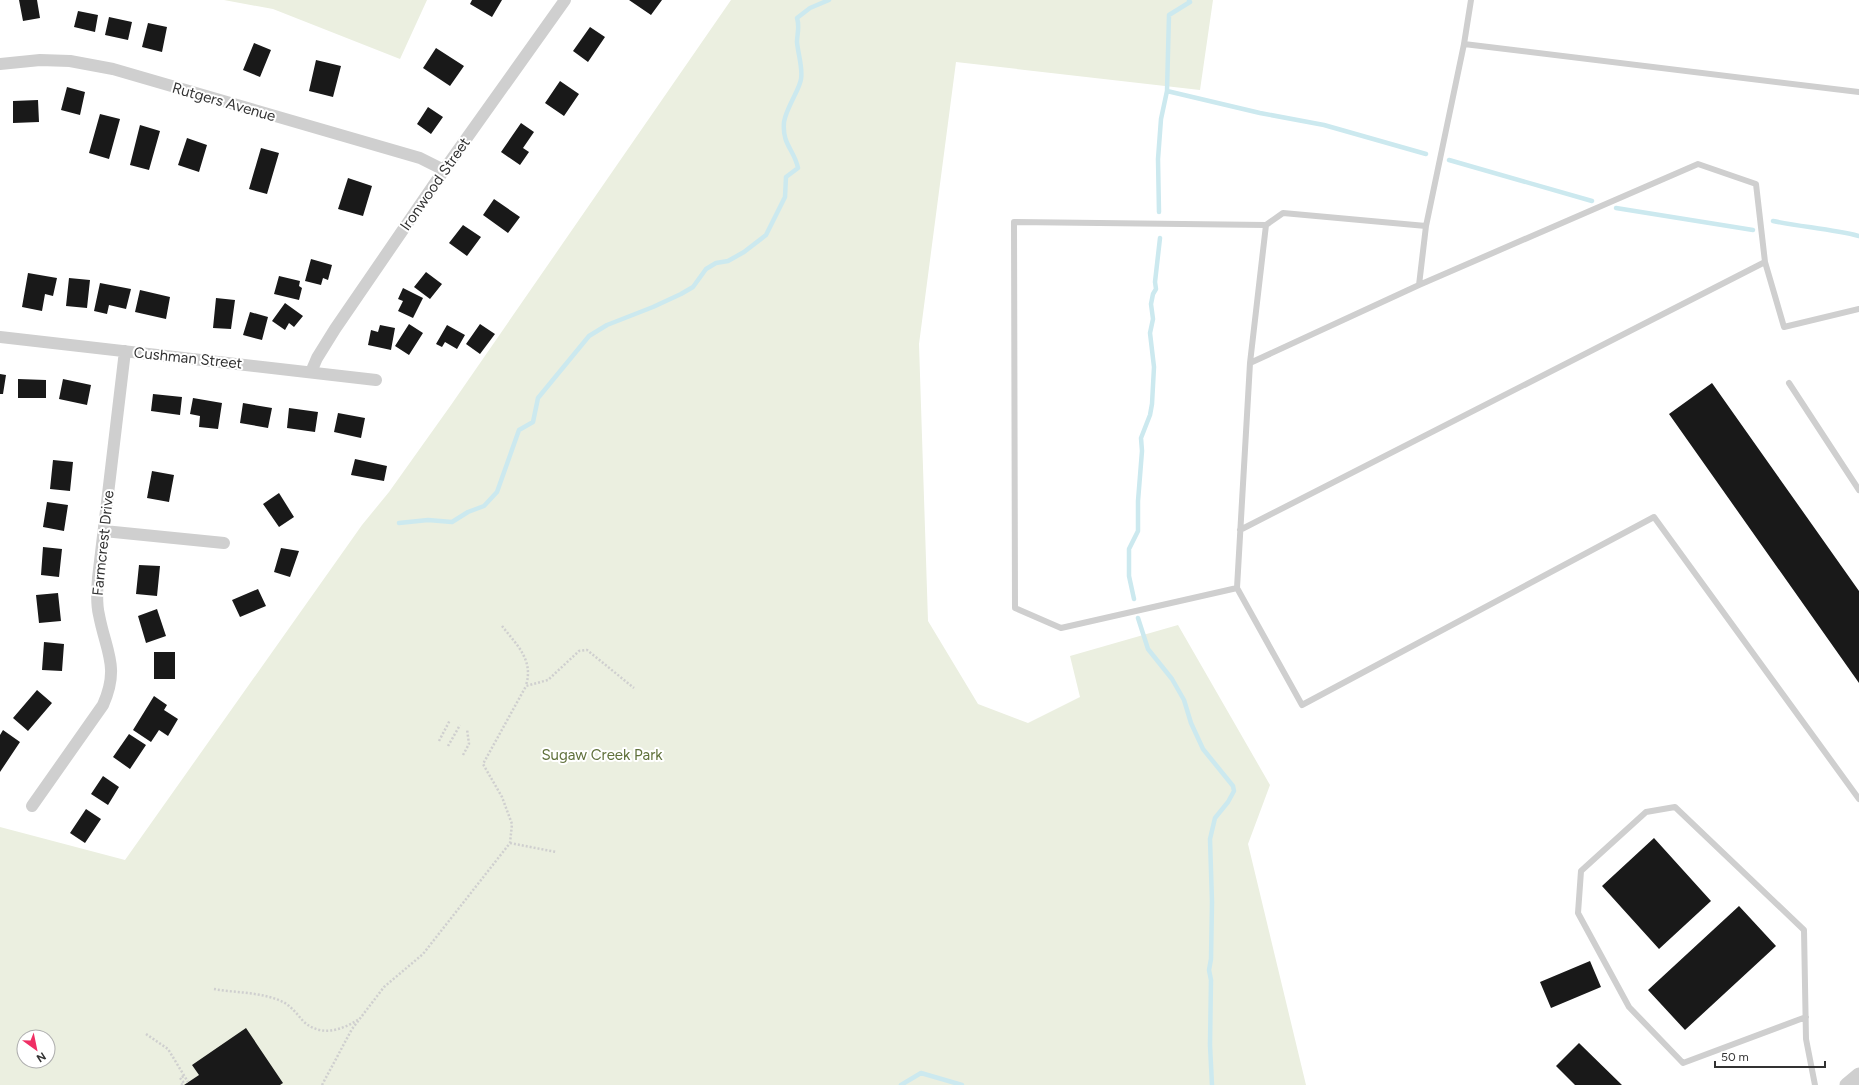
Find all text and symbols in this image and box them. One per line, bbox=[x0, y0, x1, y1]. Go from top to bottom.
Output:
street label: Rutgers Avenue bbox=[170, 79, 278, 125]
street label: Ironwood Street bbox=[396, 134, 474, 234]
street label: Cushman Street bbox=[133, 343, 243, 373]
street label: Farmcrest Drive bbox=[89, 489, 117, 597]
park label: Sugaw Creek Park bbox=[541, 746, 663, 764]
north arrow bbox=[16, 1029, 56, 1069]
scale bar bbox=[1715, 1043, 1825, 1069]
text: N bbox=[34, 1049, 48, 1065]
text: 50 m bbox=[1721, 1050, 1749, 1064]

